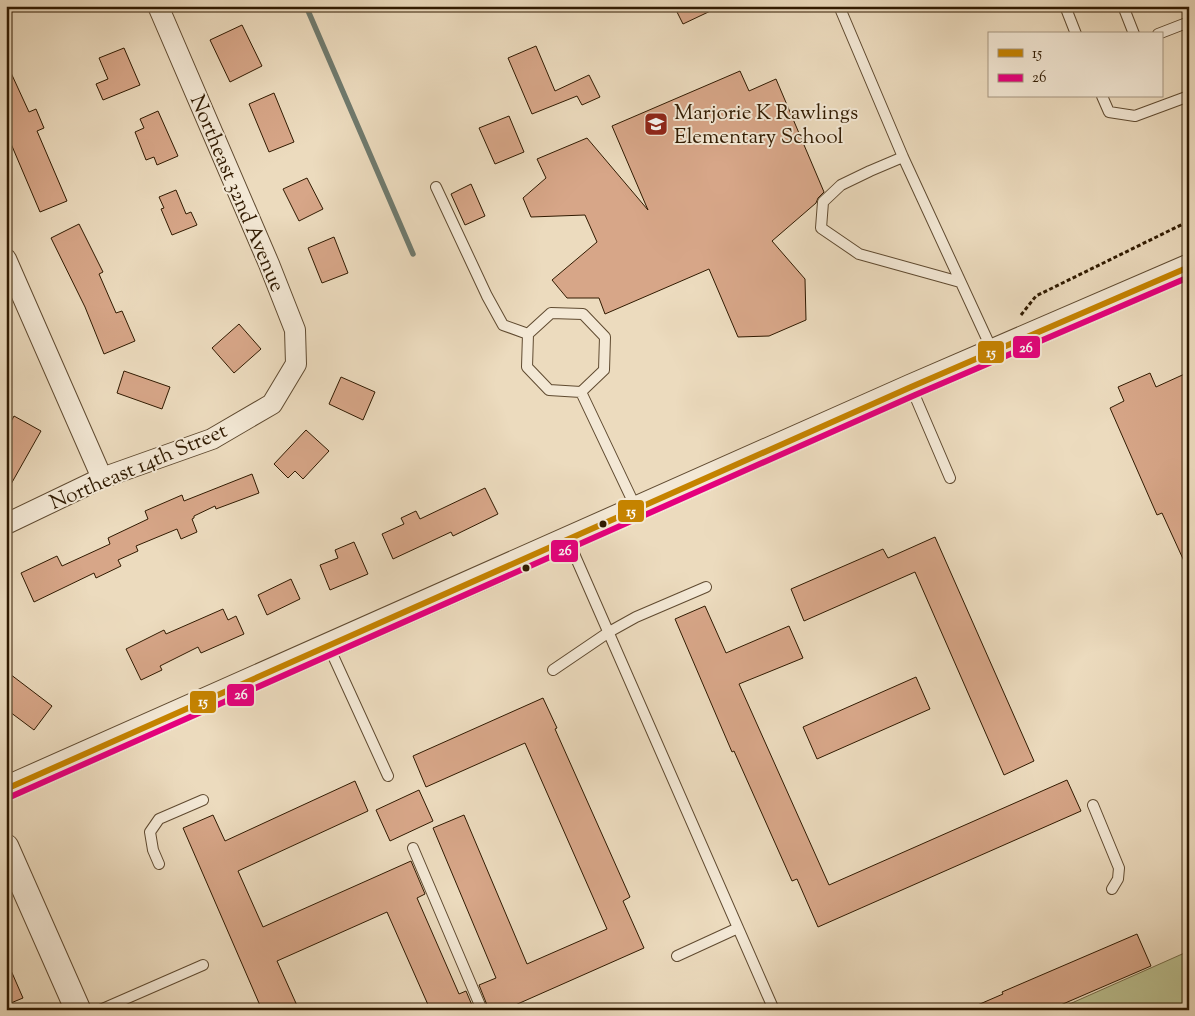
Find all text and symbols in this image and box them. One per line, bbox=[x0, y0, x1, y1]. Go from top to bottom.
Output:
legend bbox=[988, 32, 1162, 98]
text: 15 bbox=[1032, 44, 1042, 65]
text: 26 bbox=[1032, 68, 1046, 89]
street label: Northeast 32nd Avenue bbox=[181, 91, 291, 297]
place label: Marjorie K Rawlings Elementary School bbox=[674, 99, 858, 153]
school or university icon: Marjorie K Rawlings Elementary School bbox=[643, 111, 669, 137]
line badge: 26 bbox=[1012, 335, 1041, 359]
text: 26 bbox=[1019, 339, 1033, 359]
line badge: 15 bbox=[977, 340, 1005, 364]
text: 15 bbox=[986, 344, 996, 364]
street label: Northeast 14th Street bbox=[45, 417, 232, 519]
line badge: 15 bbox=[617, 499, 645, 523]
text: 15 bbox=[626, 503, 636, 523]
unlabelled marker bbox=[598, 519, 608, 529]
line badge: 26 bbox=[550, 539, 579, 563]
text: 26 bbox=[558, 542, 572, 562]
unlabelled marker bbox=[521, 563, 531, 573]
line badge: 26 bbox=[226, 683, 255, 707]
text: 26 bbox=[234, 686, 248, 706]
line badge: 15 bbox=[189, 690, 217, 714]
text: 15 bbox=[198, 693, 208, 713]

